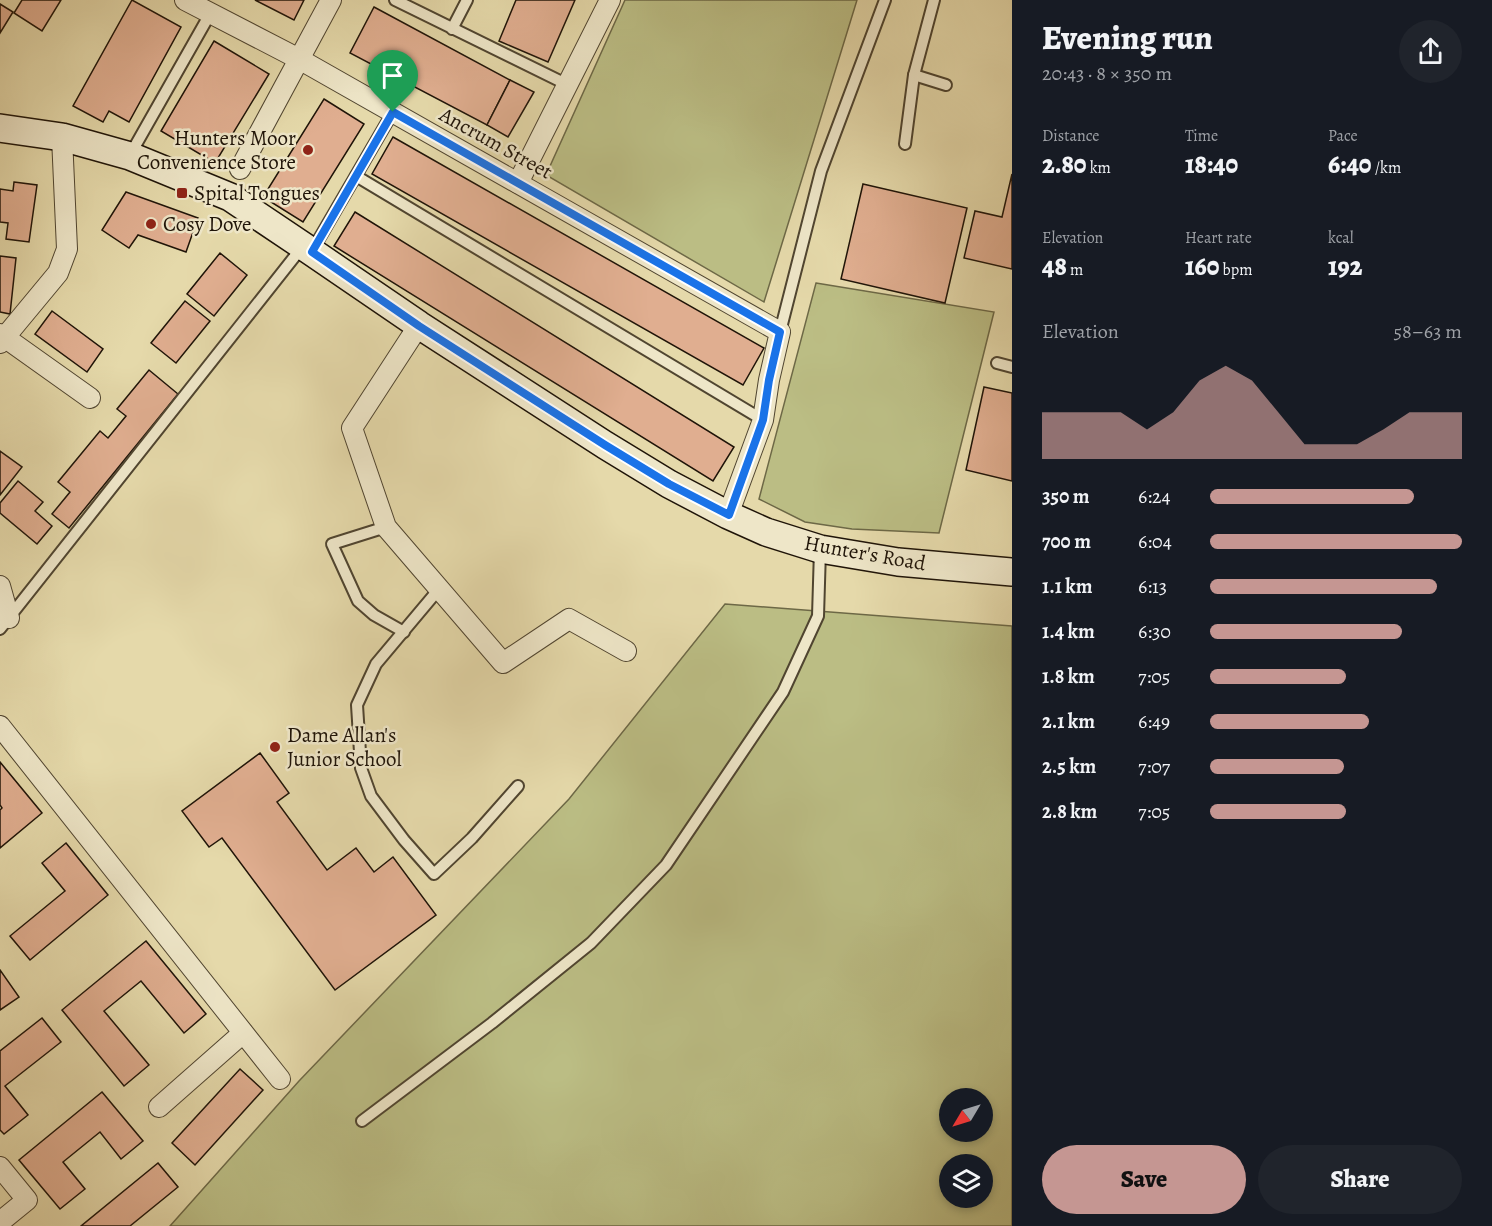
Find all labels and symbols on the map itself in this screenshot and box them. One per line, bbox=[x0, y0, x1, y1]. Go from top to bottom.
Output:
pin bbox=[367, 50, 418, 112]
street label: Ancrum Street bbox=[434, 100, 557, 186]
place label: Hunters Moor Convenience Store bbox=[137, 124, 296, 176]
marker: Hunters Moor Convenience Store bbox=[301, 143, 315, 157]
place label: Spital Tongues bbox=[194, 179, 320, 207]
marker: Spital Tongues bbox=[175, 186, 189, 200]
place label: Cosy Dove bbox=[163, 210, 251, 238]
marker: Cosy Dove bbox=[144, 217, 158, 231]
street label: Hunter's Road bbox=[802, 529, 929, 578]
place label: Dame Allan's Junior School bbox=[287, 721, 402, 773]
marker: Dame Allan's Junior School bbox=[268, 740, 282, 754]
north arrow bbox=[939, 1088, 993, 1142]

